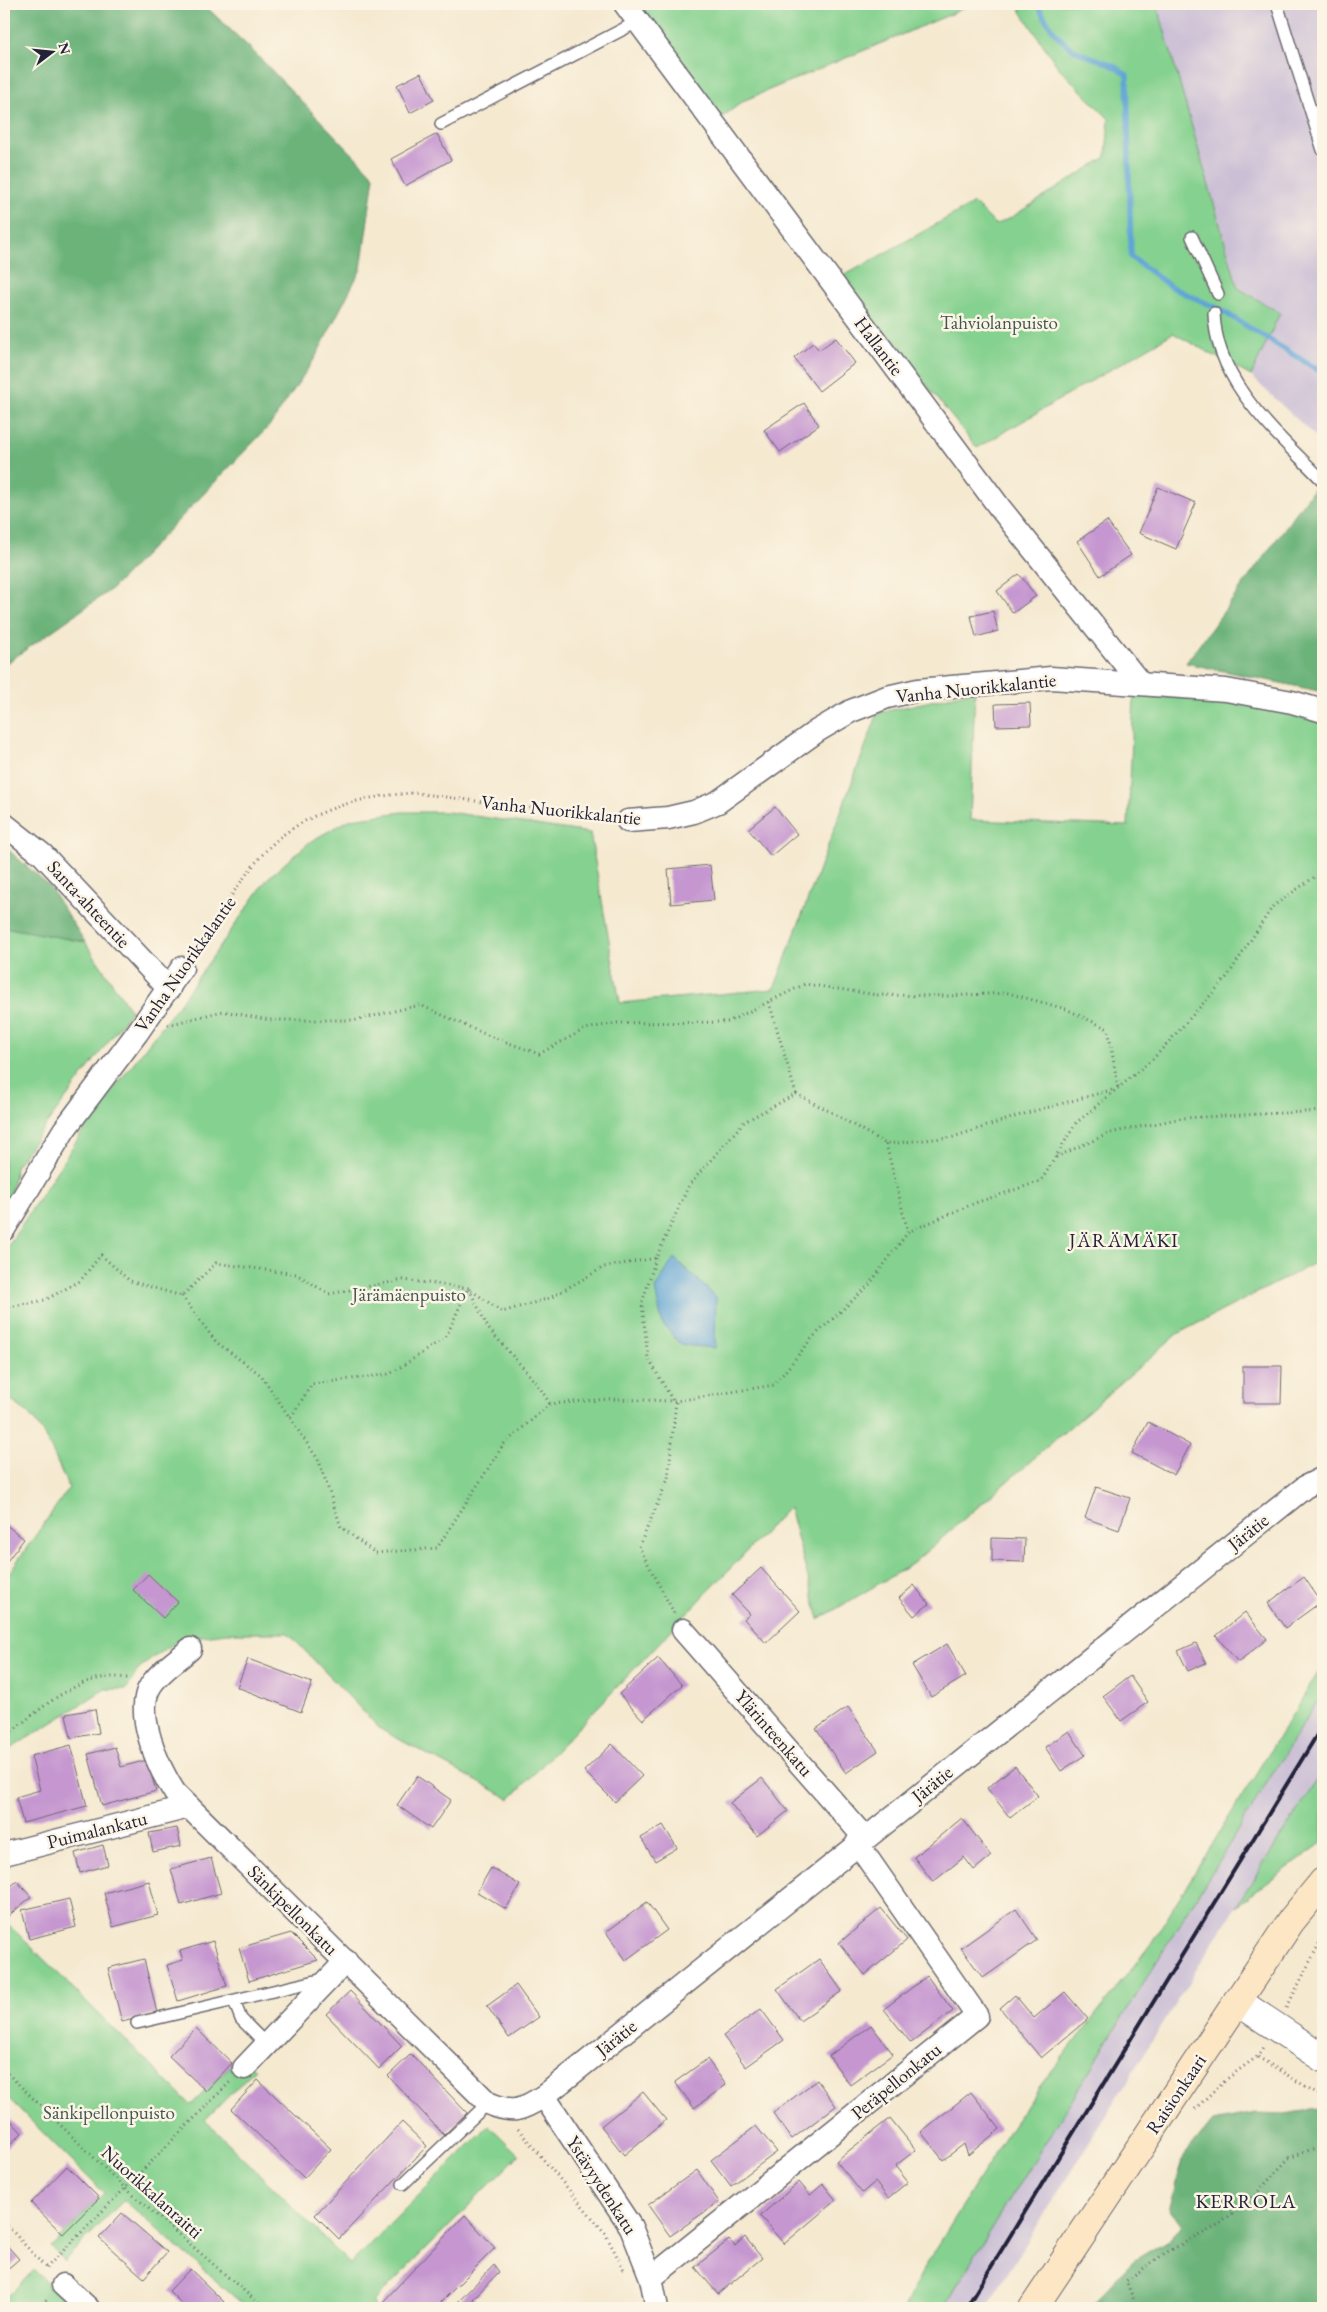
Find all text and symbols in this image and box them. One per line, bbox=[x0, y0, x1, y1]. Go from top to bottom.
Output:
north arrow bbox=[28, 28, 78, 78]
text: N bbox=[54, 40, 75, 57]
park label: Tahviolanpuisto bbox=[940, 310, 1058, 335]
street label: Hallantie bbox=[849, 311, 909, 381]
street label: Vanha Nuorikkalantie bbox=[895, 667, 1057, 709]
street label: Vanha Nuorikkalantie bbox=[480, 789, 642, 831]
street label: Santa-ahteentie bbox=[42, 855, 136, 953]
street label: Vanha Nuorikkalantie bbox=[129, 891, 241, 1037]
district label: JÄRÄMÄKI bbox=[1067, 1227, 1179, 1253]
park label: Järämäenpuisto bbox=[350, 1282, 466, 1307]
street label: Järätie bbox=[1221, 1508, 1274, 1557]
street label: Ylärinteenkatu bbox=[729, 1684, 819, 1782]
street label: Järätie bbox=[905, 1760, 958, 1809]
street label: Puimalankatu bbox=[44, 1806, 150, 1854]
street label: Sänkipellonkatu bbox=[242, 1859, 344, 1961]
street label: Järätie bbox=[589, 2014, 642, 2063]
street label: Peräpellonkatu bbox=[846, 2037, 946, 2125]
street label: Raisionkaari bbox=[1140, 2049, 1212, 2139]
park label: Sänkipellonpuisto bbox=[43, 2100, 175, 2125]
street label: Ystävyydenkatu bbox=[561, 2131, 643, 2239]
street label: Nuorikkalanraitti bbox=[96, 2140, 208, 2244]
district label: KERROLA bbox=[1195, 2188, 1297, 2214]

